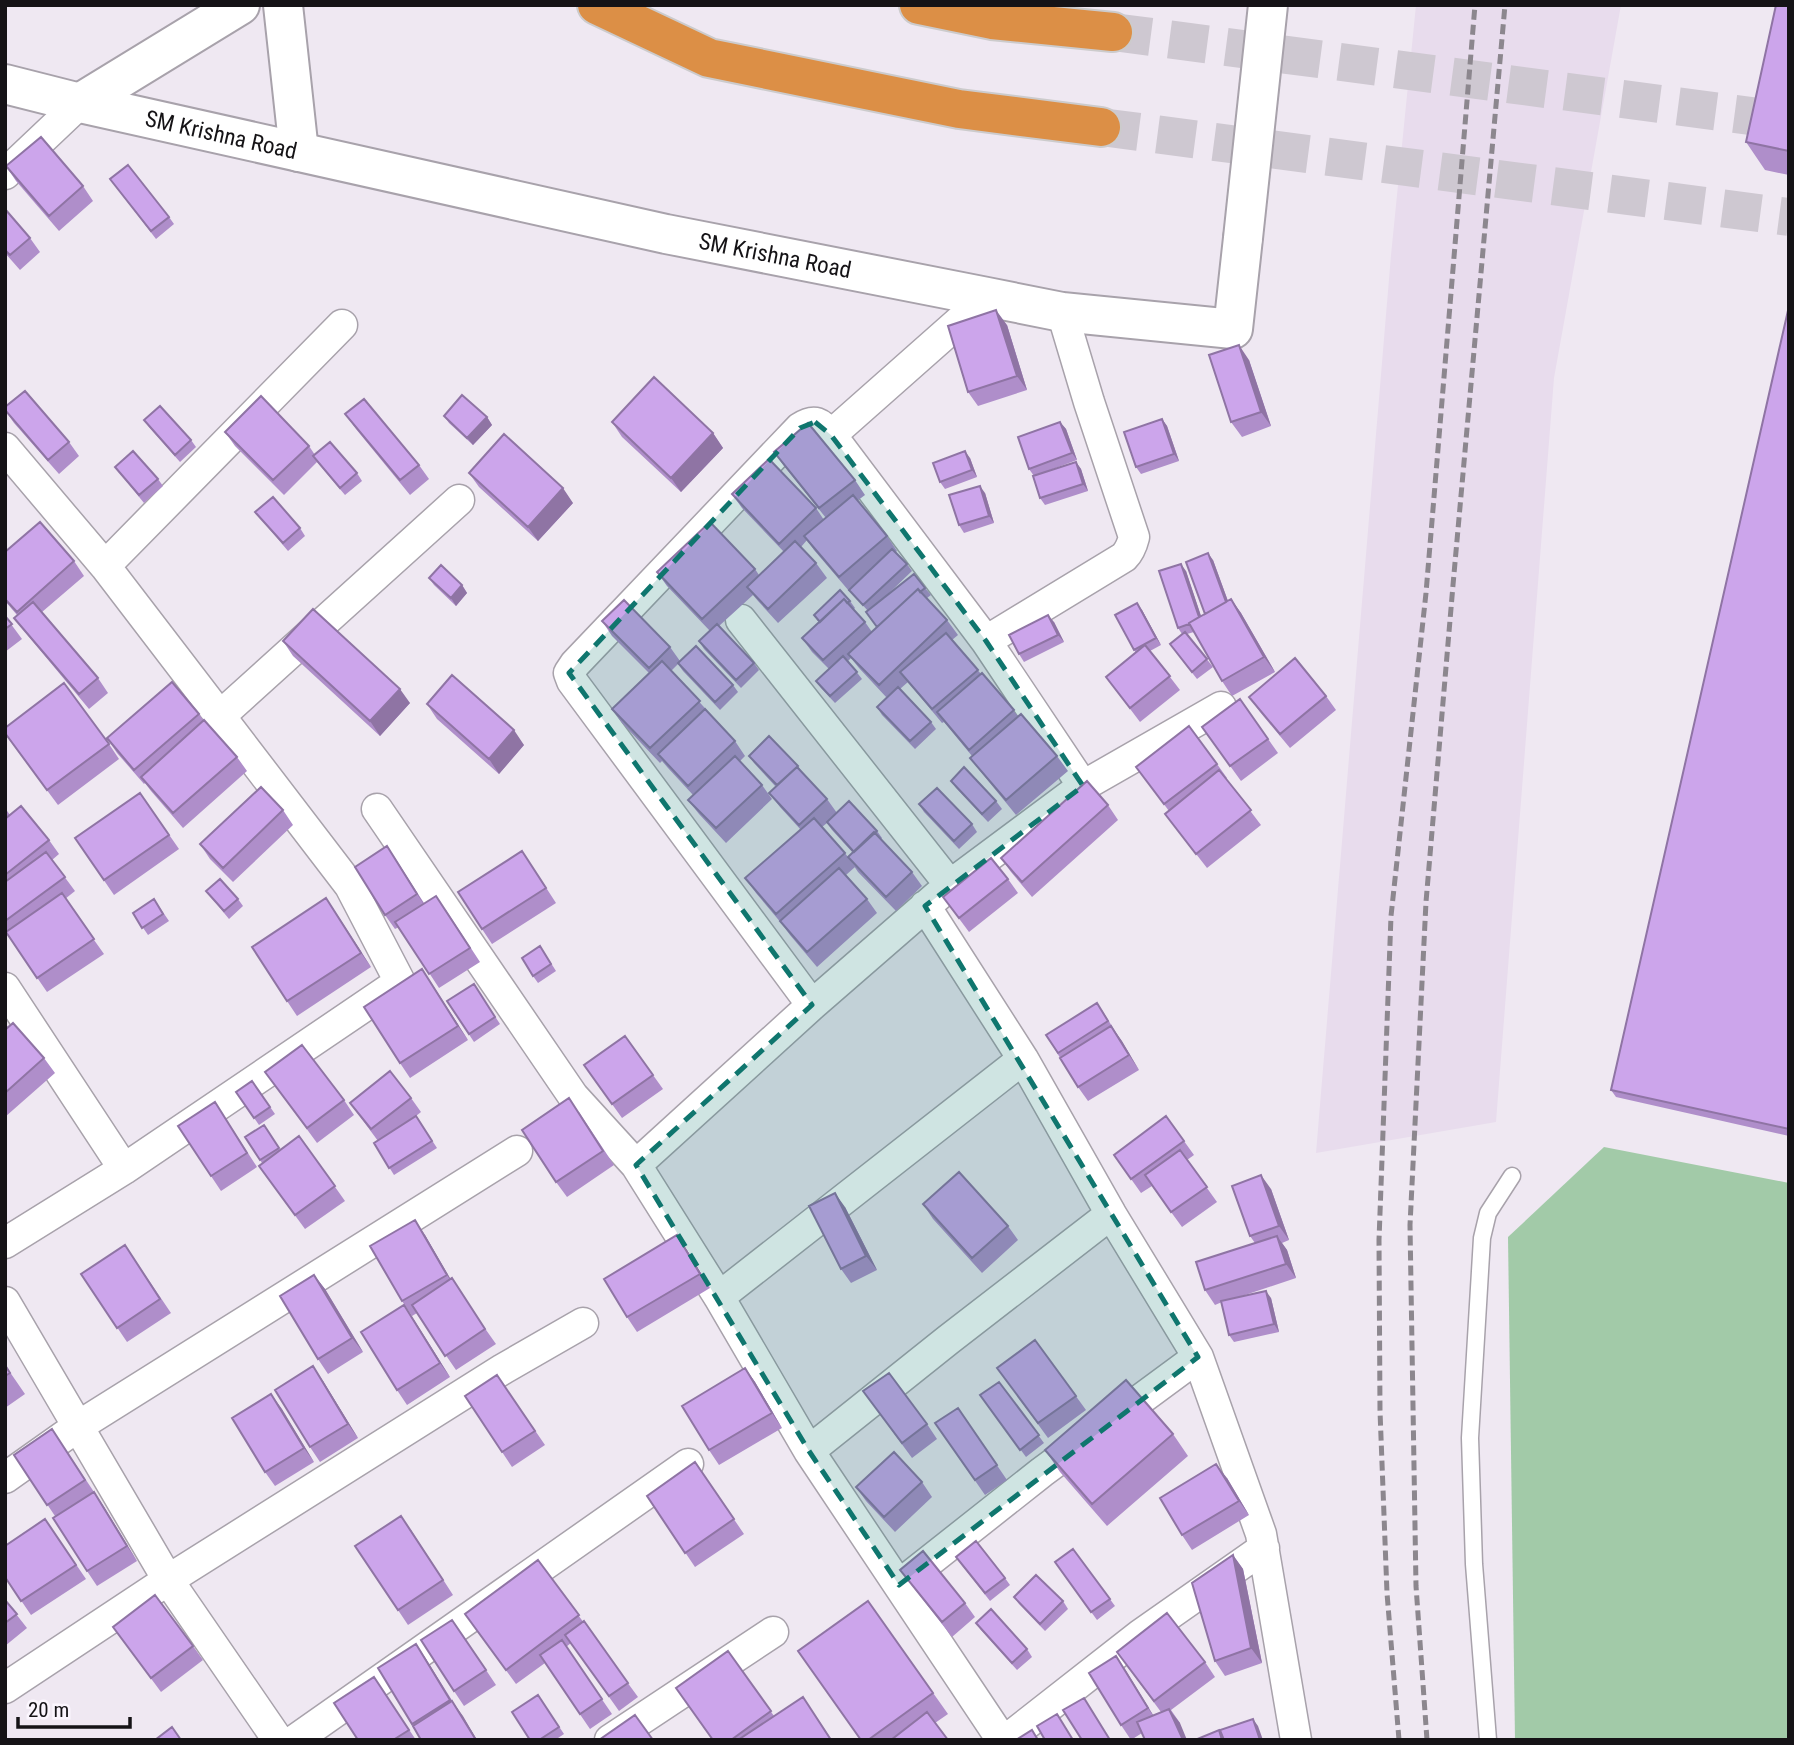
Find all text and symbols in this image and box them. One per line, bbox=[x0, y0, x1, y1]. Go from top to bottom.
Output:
street label: SM Krishna Road bbox=[143, 105, 300, 165]
street label: SM Krishna Road bbox=[697, 227, 854, 284]
scale bar bbox=[18, 1686, 130, 1730]
text: 20 m bbox=[28, 1698, 69, 1722]

